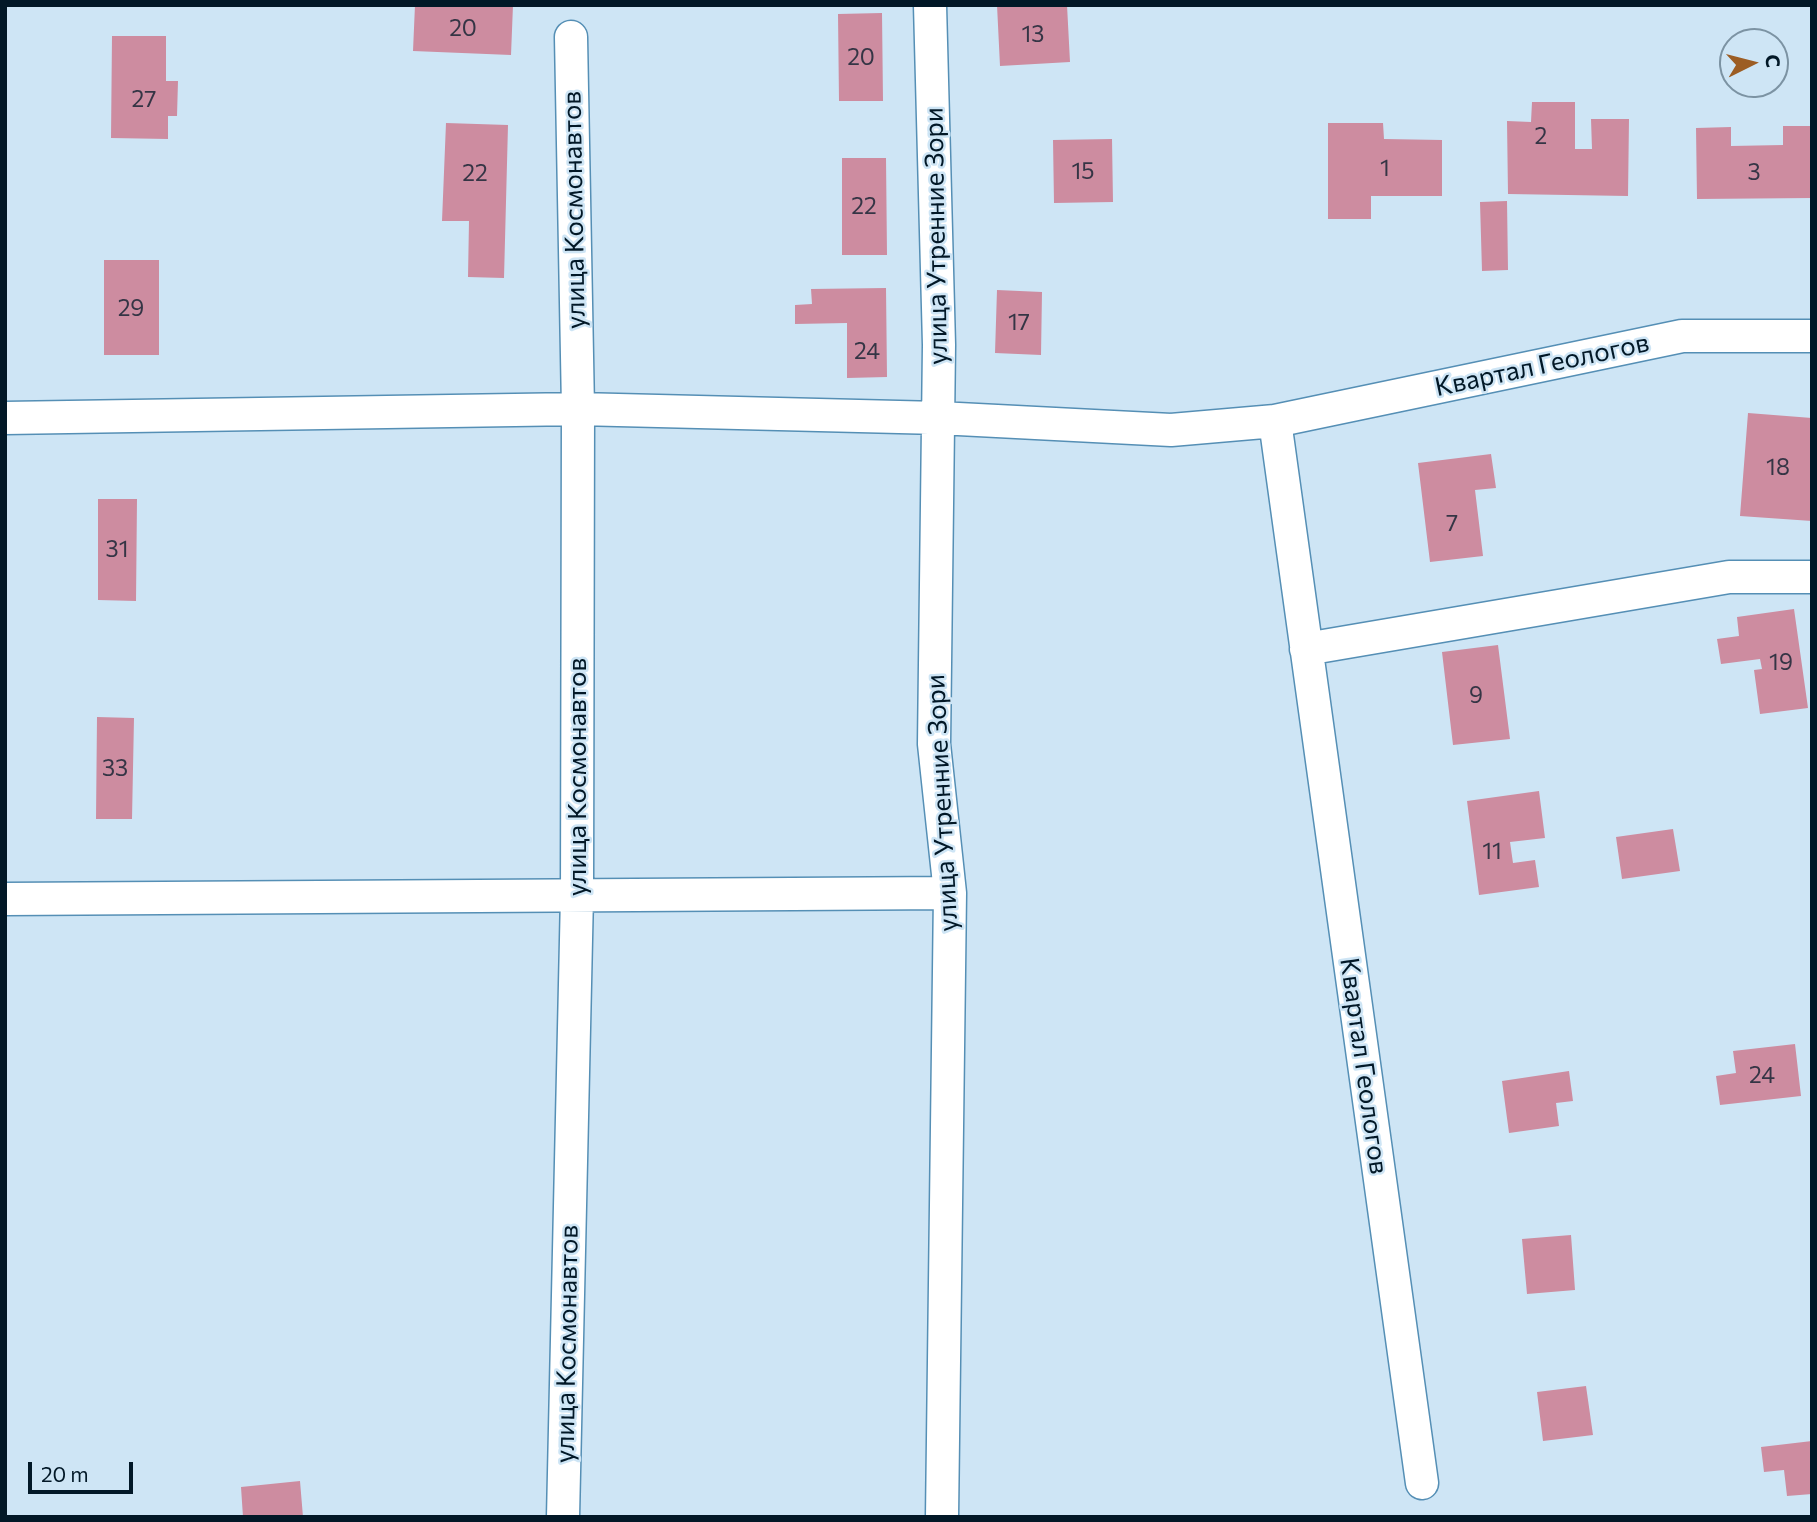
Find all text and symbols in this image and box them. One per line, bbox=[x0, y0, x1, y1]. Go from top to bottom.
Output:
house number: 20 bbox=[449, 14, 477, 42]
house number: 13 bbox=[1022, 20, 1044, 48]
north arrow bbox=[1719, 28, 1789, 98]
house number: 20 bbox=[847, 43, 875, 71]
text: С bbox=[1761, 53, 1786, 69]
house number: 27 bbox=[132, 85, 156, 113]
street label: улица Космонавтов bbox=[556, 91, 592, 329]
street label: улица Утренние Зори bbox=[918, 107, 954, 365]
house number: 2 bbox=[1535, 122, 1547, 150]
house number: 1 bbox=[1380, 154, 1390, 182]
house number: 15 bbox=[1071, 157, 1095, 185]
house number: 3 bbox=[1747, 158, 1761, 186]
house number: 22 bbox=[462, 159, 488, 187]
house number: 22 bbox=[851, 192, 877, 220]
house number: 29 bbox=[118, 294, 144, 322]
house number: 17 bbox=[1008, 308, 1030, 336]
street label: Квартал Геологов bbox=[1432, 327, 1652, 403]
house number: 24 bbox=[854, 337, 880, 365]
house number: 18 bbox=[1766, 453, 1790, 481]
house number: 7 bbox=[1446, 509, 1458, 537]
house number: 31 bbox=[106, 535, 128, 563]
house number: 19 bbox=[1769, 648, 1793, 676]
street label: улица Космонавтов bbox=[561, 658, 593, 896]
street label: улица Утренние Зори bbox=[920, 674, 964, 932]
house number: 9 bbox=[1469, 681, 1483, 709]
house number: 33 bbox=[102, 754, 128, 782]
house number: 11 bbox=[1482, 837, 1502, 865]
street label: Квартал Геологов bbox=[1333, 956, 1395, 1176]
house number: 24 bbox=[1749, 1061, 1775, 1089]
street label: улица Космонавтов bbox=[549, 1225, 585, 1463]
scale bar bbox=[32, 1448, 136, 1492]
text: 20 m bbox=[41, 1461, 89, 1486]

